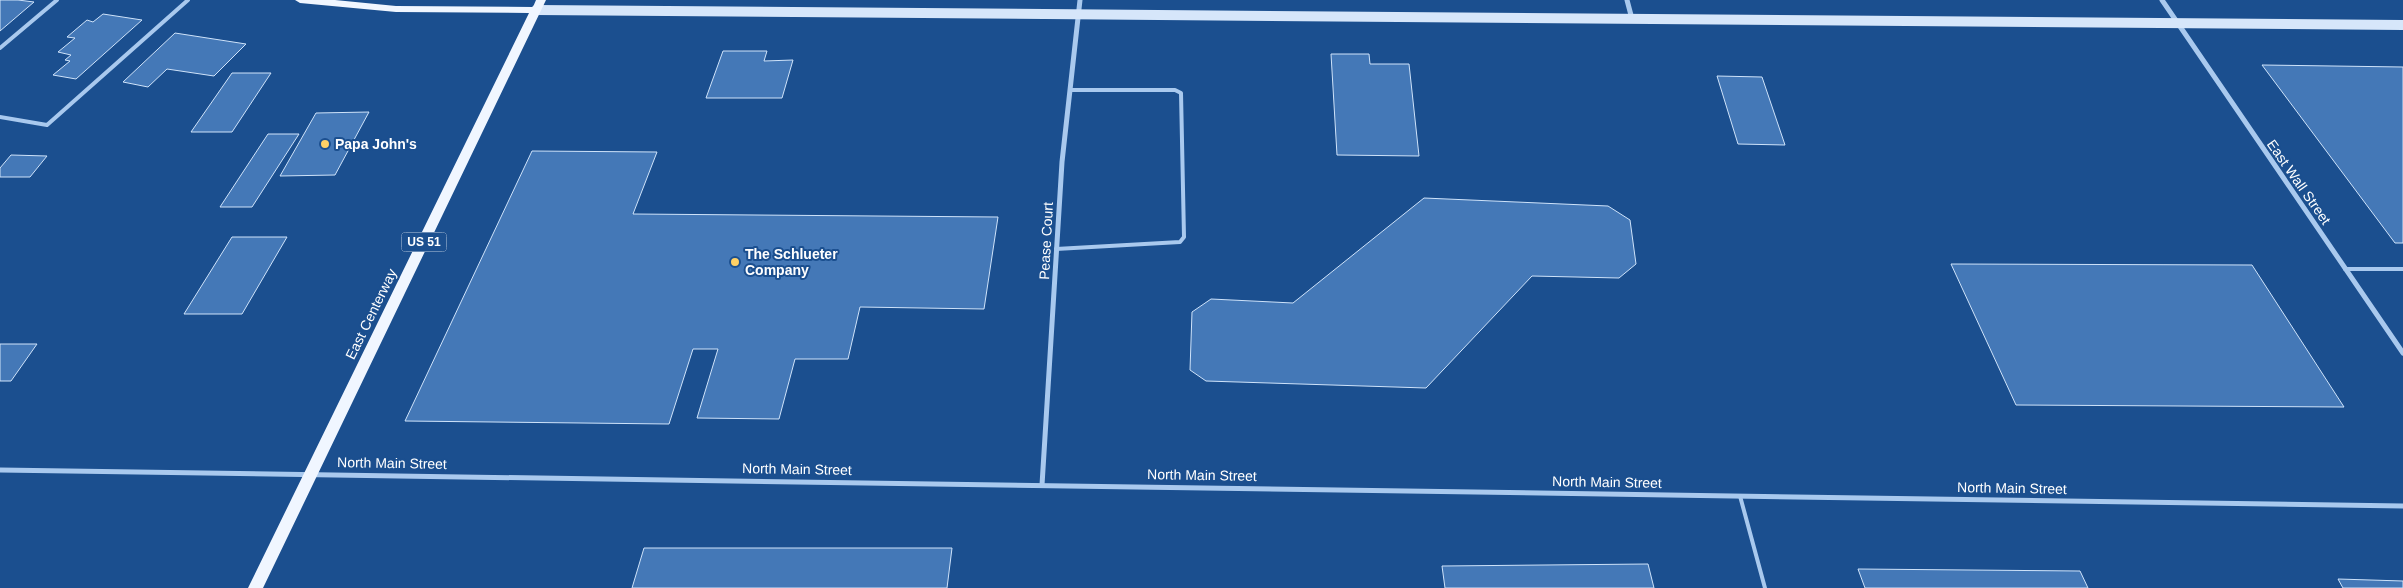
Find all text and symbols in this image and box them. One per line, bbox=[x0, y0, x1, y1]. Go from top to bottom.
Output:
place label: Papa John's bbox=[335, 136, 417, 152]
street label: East Wall Street bbox=[2264, 137, 2334, 228]
marker: Papa John's bbox=[319, 138, 331, 150]
street label: Pease Court bbox=[1036, 202, 1056, 280]
road number: US 51 bbox=[402, 232, 446, 252]
place label: The Schlueter Company bbox=[745, 246, 838, 278]
marker: The Schlueter Company bbox=[729, 256, 741, 268]
street label: East Centerway bbox=[342, 266, 400, 362]
street label: North Main Street bbox=[337, 454, 447, 472]
street label: North Main Street bbox=[742, 460, 852, 478]
street label: North Main Street bbox=[1147, 466, 1257, 484]
street label: North Main Street bbox=[1552, 473, 1662, 491]
street label: North Main Street bbox=[1957, 479, 2067, 497]

